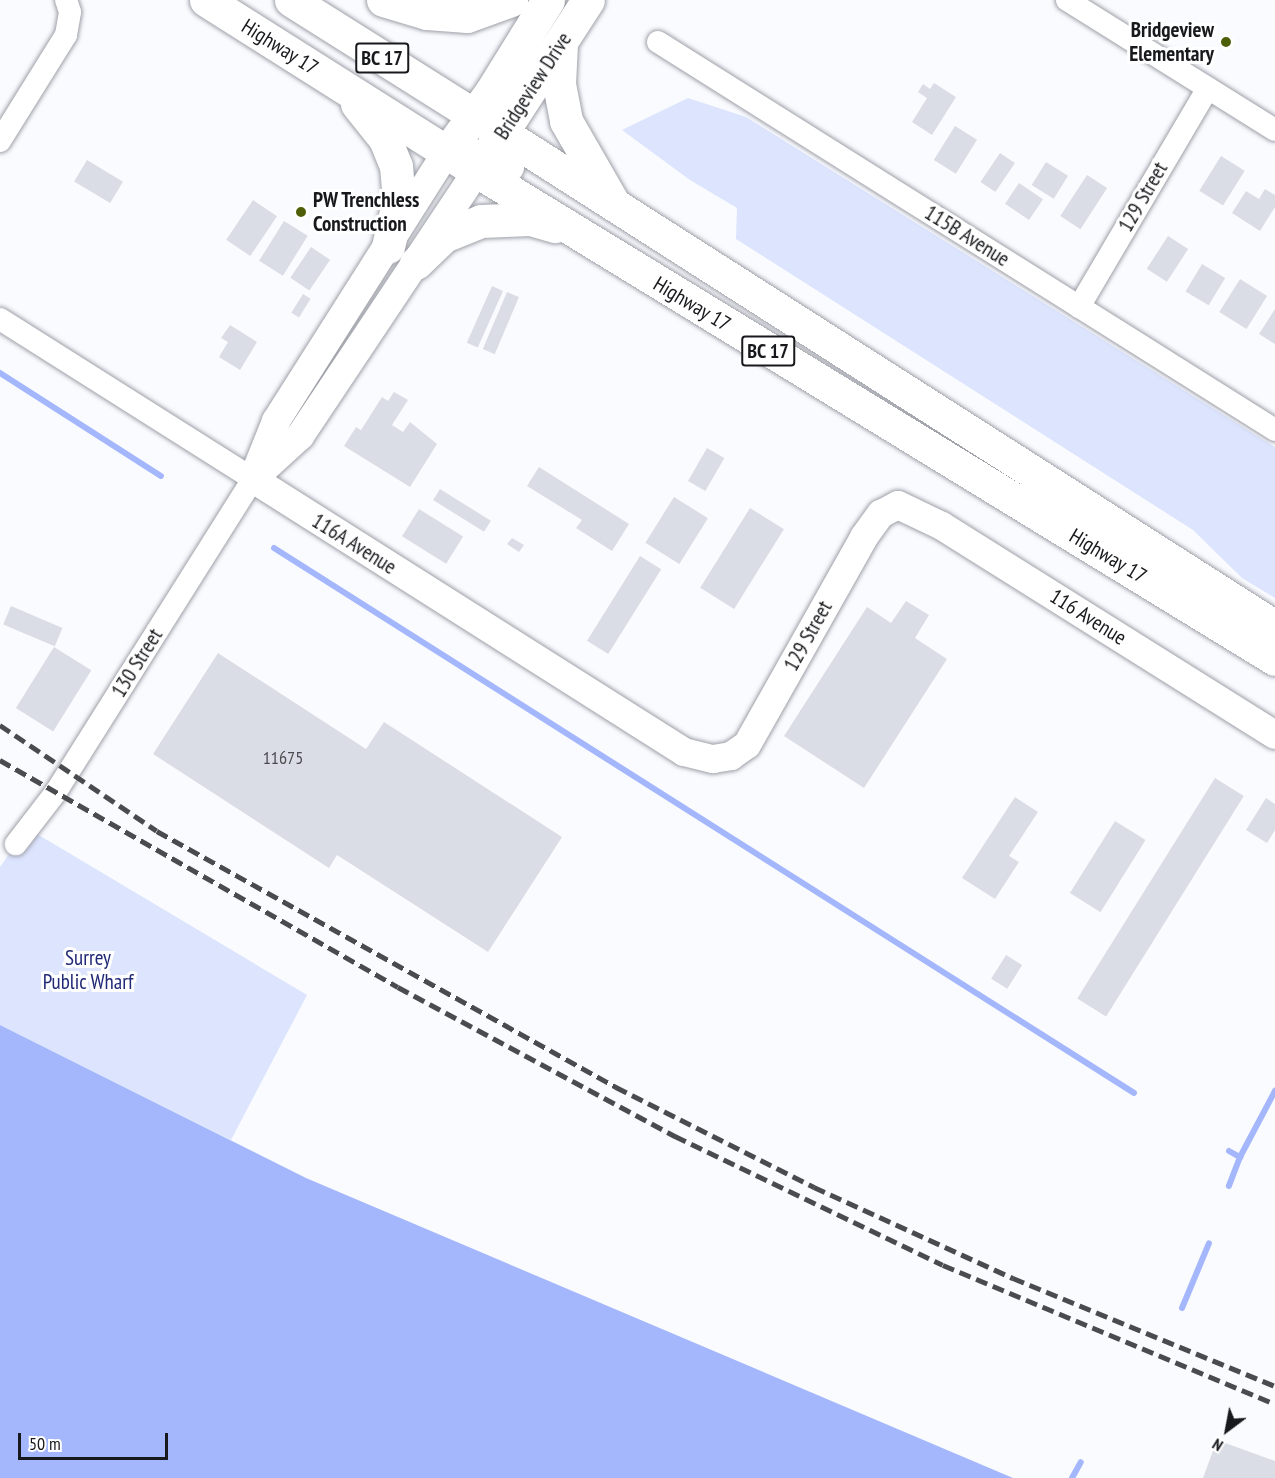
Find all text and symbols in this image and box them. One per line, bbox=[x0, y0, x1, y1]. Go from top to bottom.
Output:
street label: Highway 17 bbox=[237, 13, 323, 81]
place label: Bridgeview Elementary bbox=[1129, 17, 1214, 67]
street label: Bridgeview Drive bbox=[489, 28, 577, 144]
marker: Bridgeview Elementary bbox=[1219, 35, 1233, 49]
road number: BC 17 bbox=[354, 41, 410, 75]
street label: 129 Street bbox=[1113, 158, 1173, 236]
place label: PW Trenchless Construction bbox=[313, 187, 421, 237]
street label: 115B Avenue bbox=[920, 200, 1014, 272]
marker: PW Trenchless Construction bbox=[294, 205, 308, 219]
street label: Highway 17 bbox=[649, 271, 735, 337]
road number: BC 17 bbox=[740, 334, 796, 368]
street label: 116A Avenue bbox=[307, 508, 401, 580]
street label: Highway 17 bbox=[1065, 523, 1151, 589]
street label: 116 Avenue bbox=[1045, 584, 1131, 650]
street label: 129 Street bbox=[778, 597, 838, 675]
street label: 130 Street bbox=[106, 624, 168, 702]
house number: 11675 bbox=[263, 747, 303, 769]
park label: Surrey Public Wharf bbox=[42, 945, 134, 995]
north arrow bbox=[1197, 1400, 1257, 1460]
scale bar bbox=[21, 1421, 171, 1459]
text: 50 m bbox=[29, 1432, 61, 1455]
text: N bbox=[1209, 1434, 1226, 1456]

